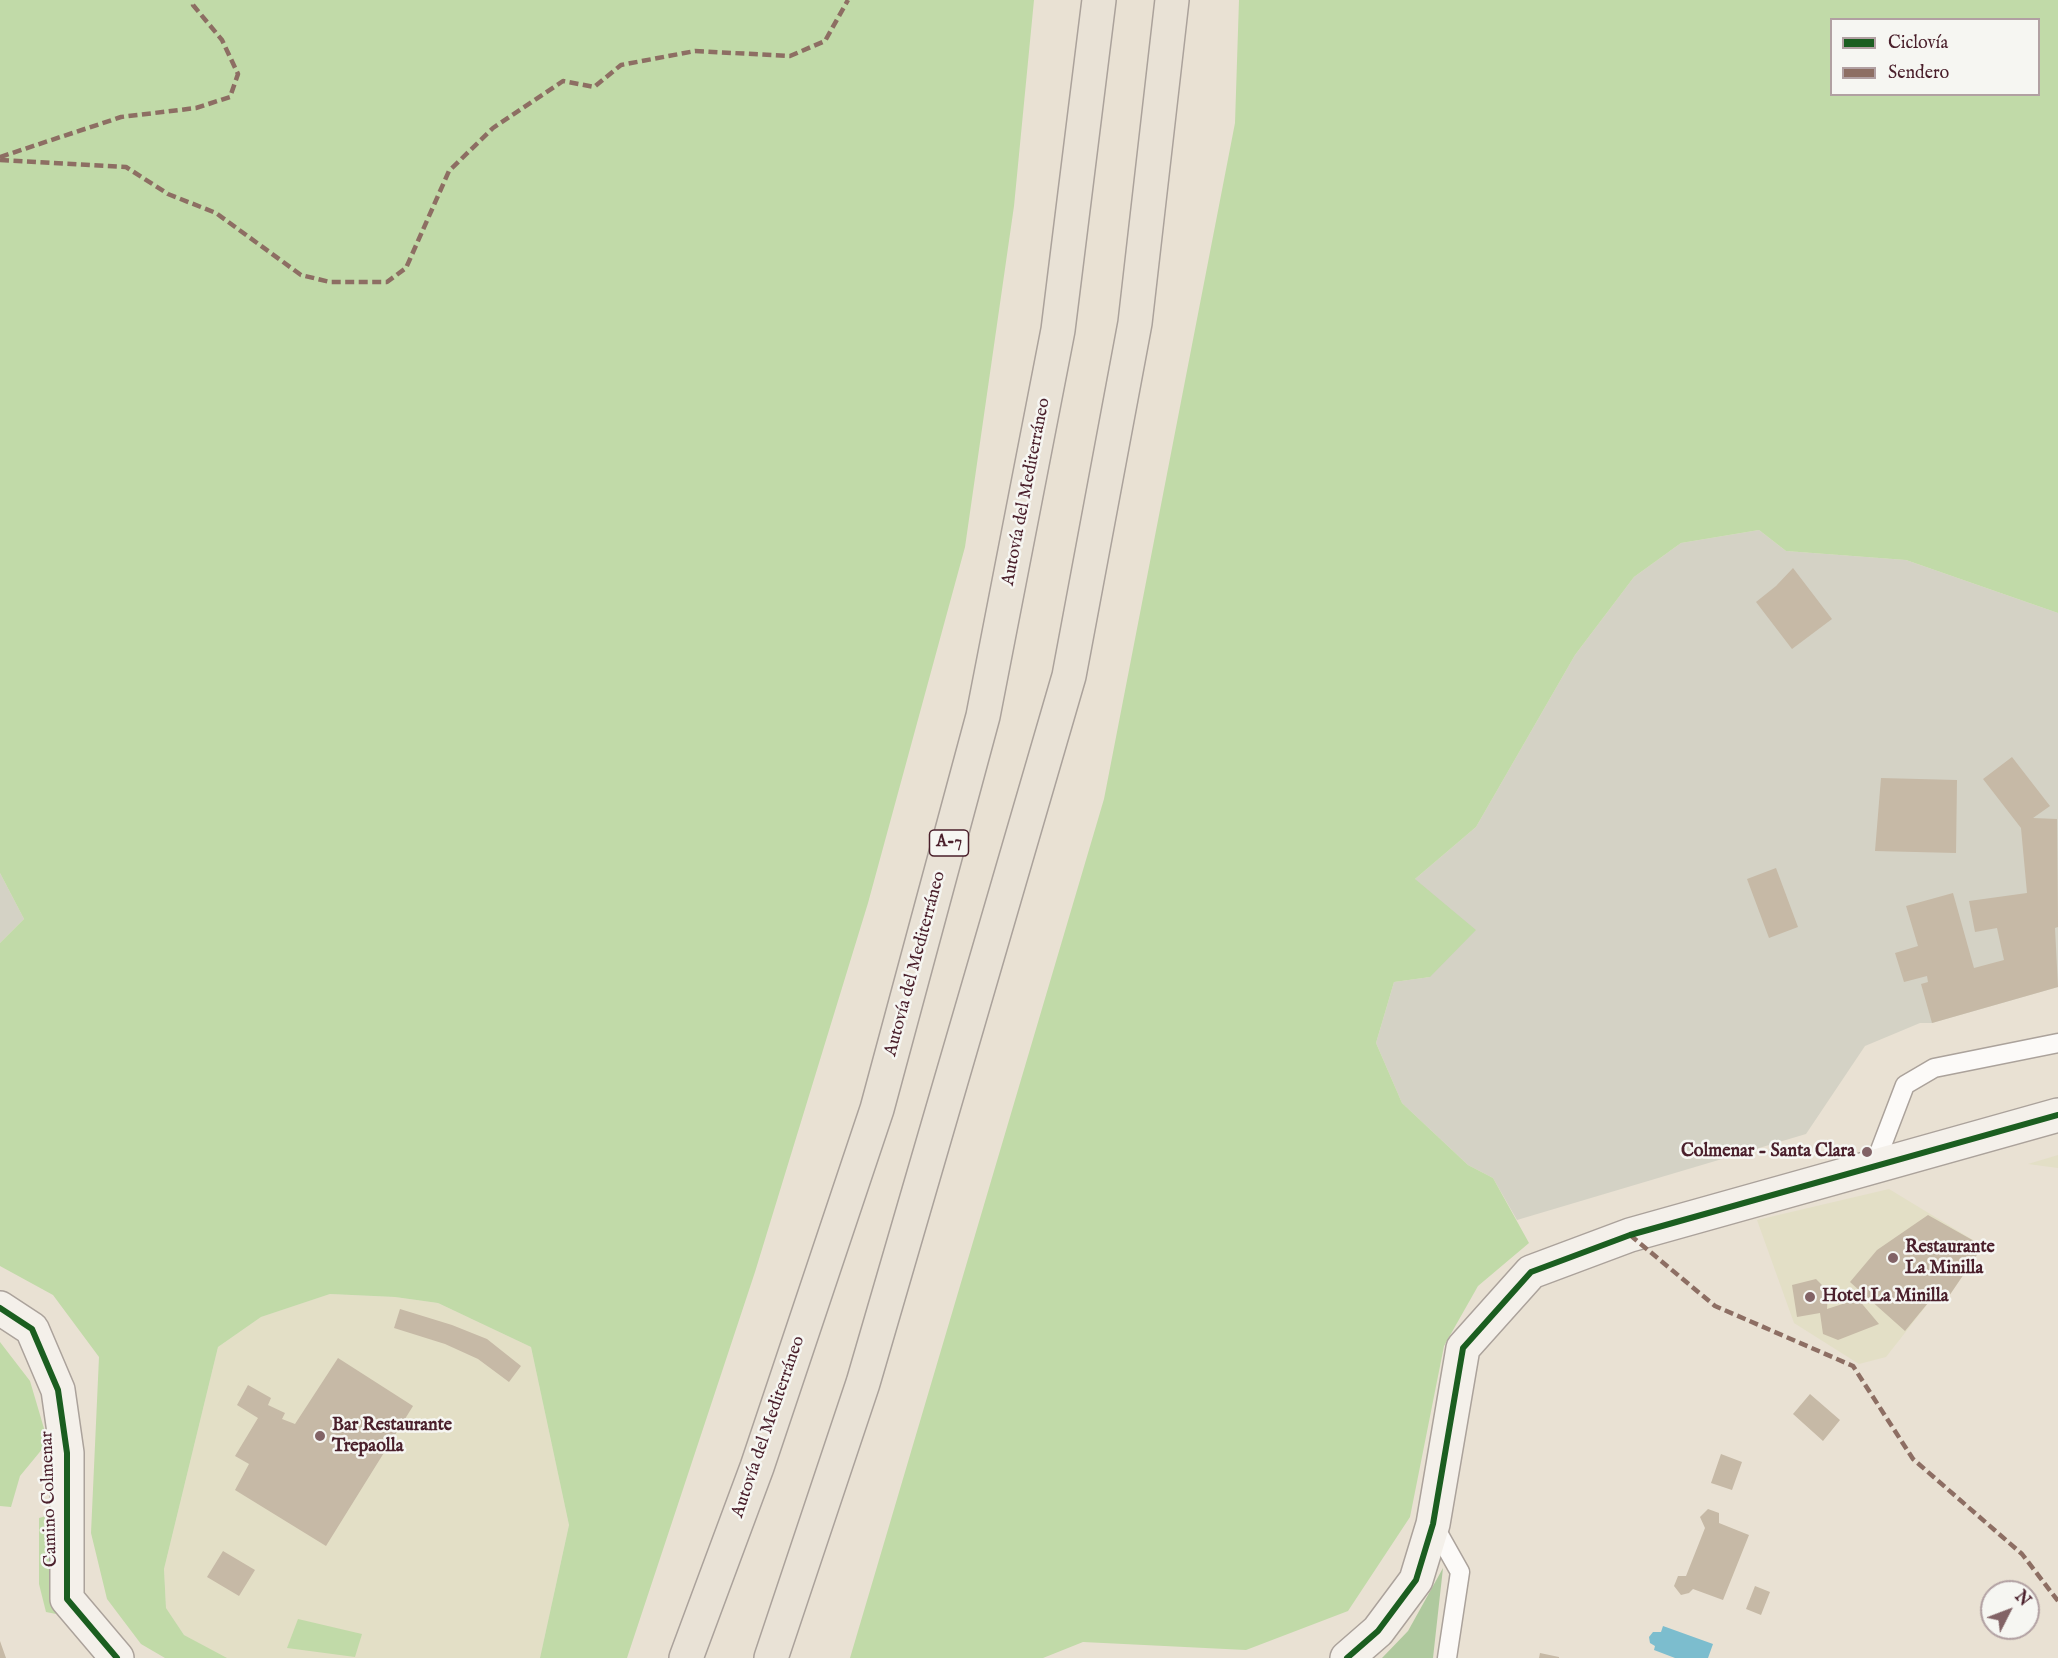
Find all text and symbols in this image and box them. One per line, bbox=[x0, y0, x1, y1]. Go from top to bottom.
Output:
legend bbox=[1830, 18, 2040, 96]
text: Ciclovía bbox=[1888, 32, 1948, 55]
text: Sendero bbox=[1888, 62, 1949, 85]
street label: Autovía del Mediterráneo bbox=[998, 396, 1056, 588]
road number: A-7 bbox=[930, 830, 968, 856]
street label: Autovía del Mediterráneo bbox=[881, 869, 951, 1059]
place label: Colmenar - Santa Clara bbox=[1681, 1141, 1855, 1163]
marker: Colmenar - Santa Clara bbox=[1860, 1145, 1874, 1159]
place label: Restaurante La Minilla bbox=[1905, 1237, 1995, 1280]
marker: Restaurante La Minilla bbox=[1886, 1251, 1900, 1265]
place label: Hotel La Minilla bbox=[1822, 1286, 1948, 1308]
marker: Hotel La Minilla bbox=[1803, 1290, 1817, 1304]
street label: Autovía del Mediterráneo bbox=[728, 1333, 810, 1521]
place label: Bar Restaurante Trepaolla bbox=[332, 1415, 452, 1458]
marker: Bar Restaurante Trepaolla bbox=[313, 1429, 327, 1443]
street label: Camino Colmenar bbox=[37, 1431, 63, 1567]
north arrow bbox=[1980, 1580, 2040, 1640]
text: N bbox=[2010, 1587, 2034, 1611]

